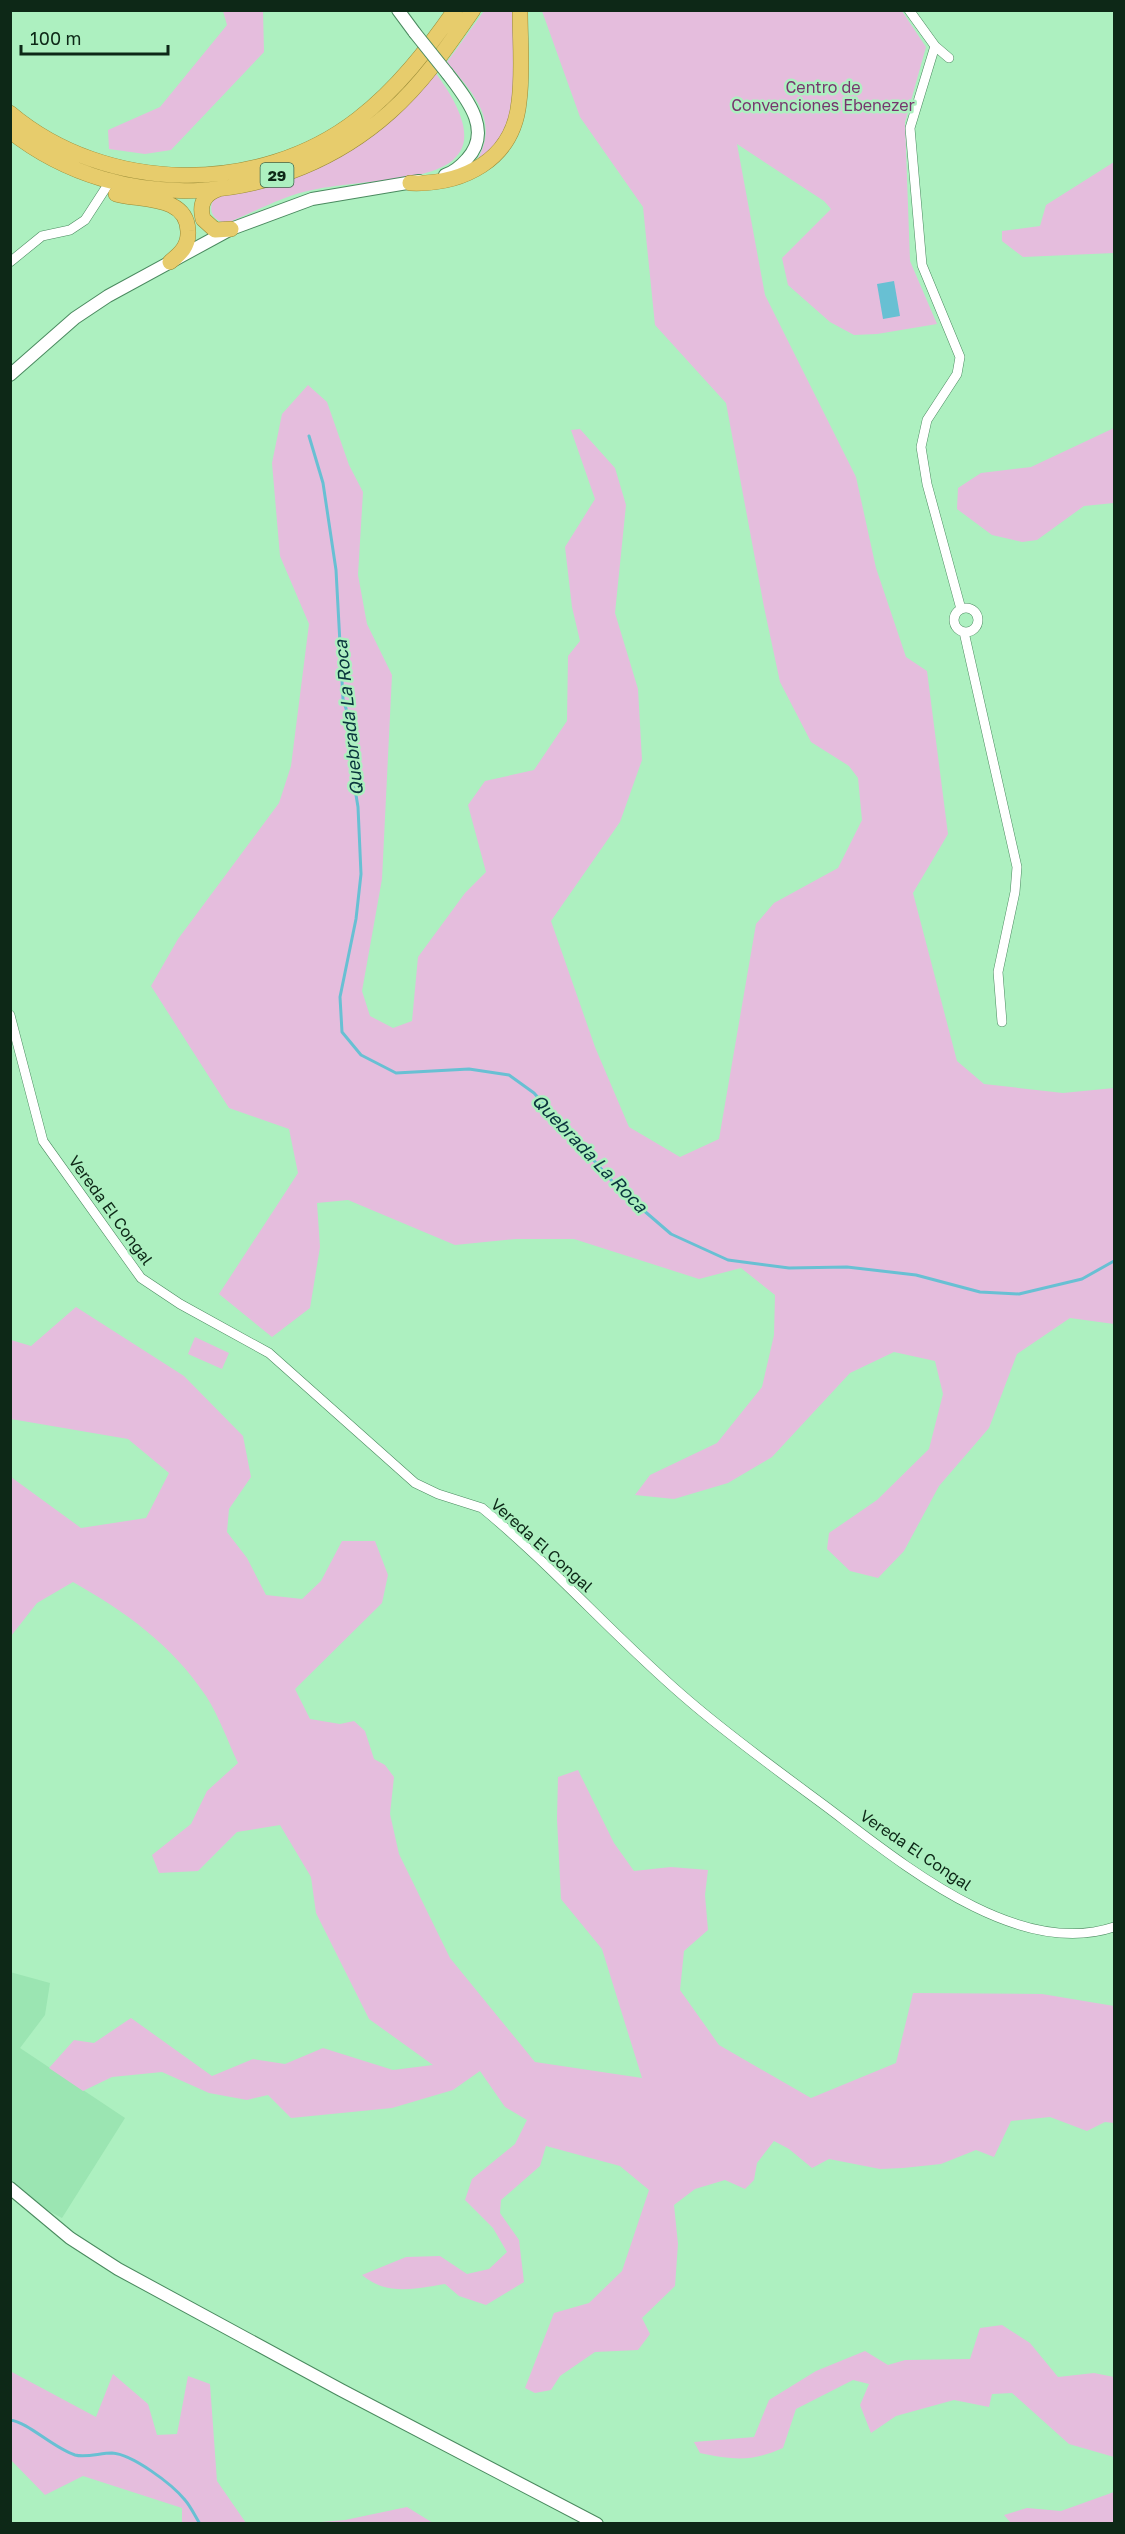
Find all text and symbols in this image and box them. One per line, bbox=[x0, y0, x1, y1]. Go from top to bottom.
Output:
scale bar bbox=[21, 18, 168, 56]
text: 100 m bbox=[30, 27, 81, 49]
park label: Centro de Convenciones Ebenezer bbox=[731, 77, 915, 115]
road number: 29 bbox=[260, 163, 294, 187]
water label: Quebrada La Roca bbox=[329, 638, 367, 797]
water label: Quebrada La Roca bbox=[528, 1089, 653, 1217]
street label: Vereda El Congal bbox=[65, 1151, 157, 1269]
street label: Vereda El Congal bbox=[487, 1494, 597, 1596]
street label: Vereda El Congal bbox=[856, 1805, 976, 1895]

